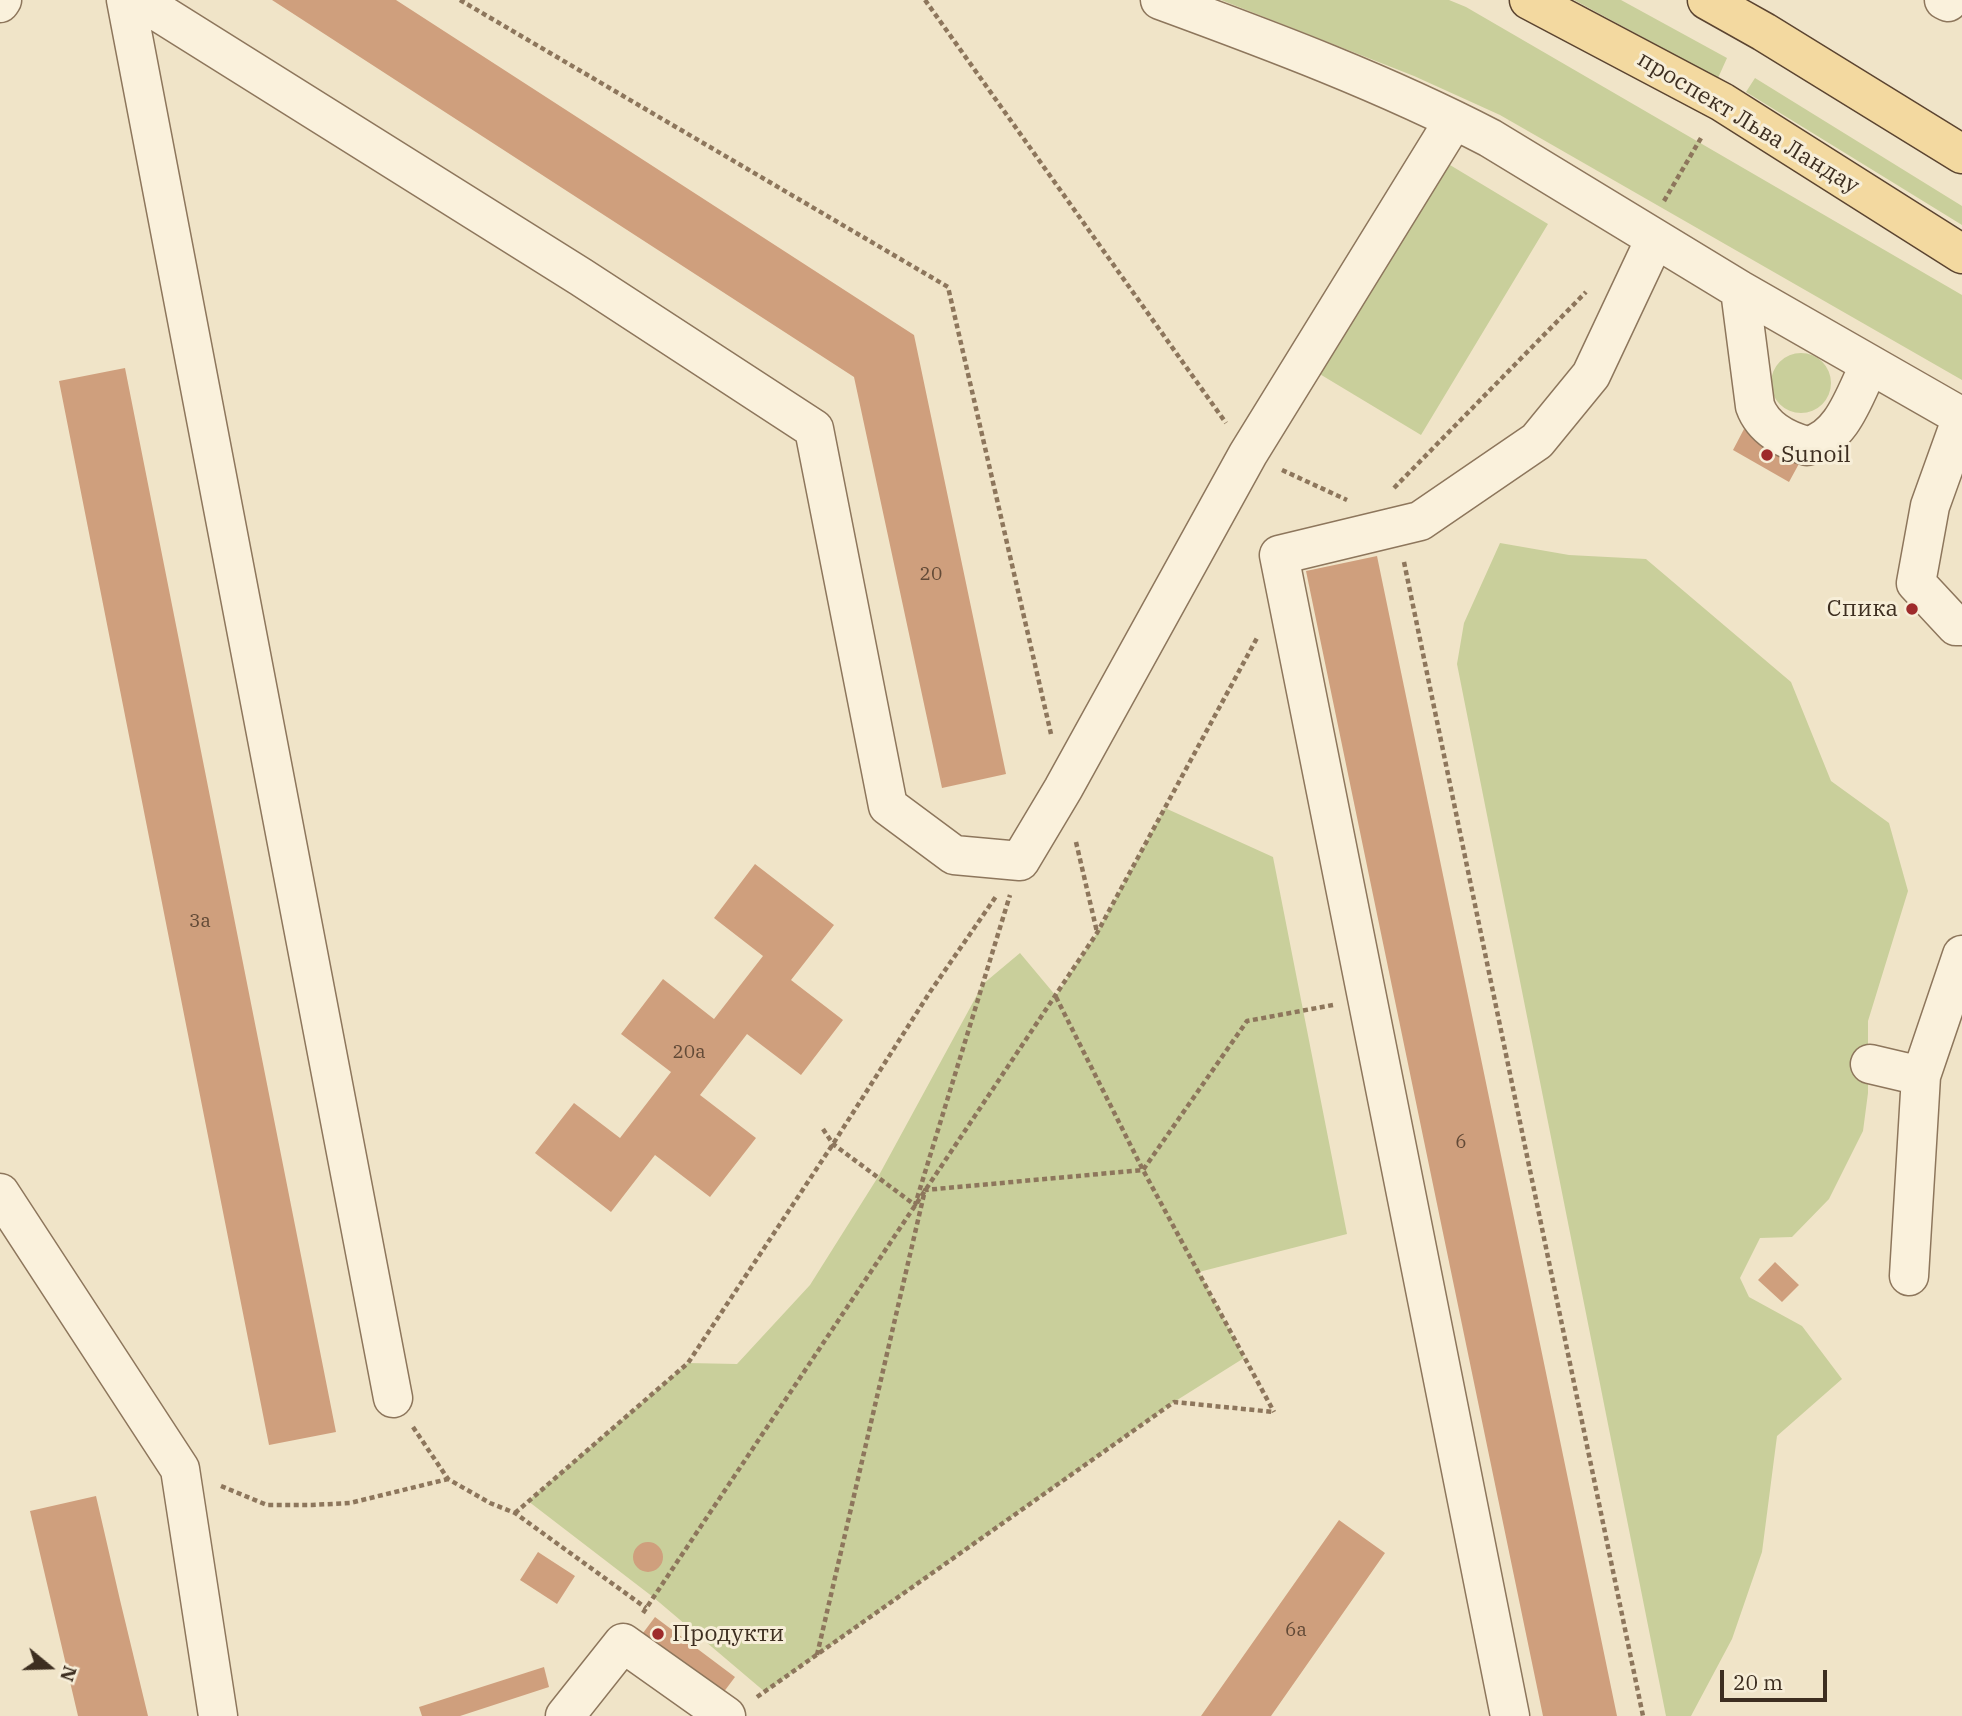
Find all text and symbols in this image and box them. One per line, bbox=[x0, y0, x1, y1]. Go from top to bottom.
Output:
street label: проспект Льва Ландау bbox=[1632, 46, 1864, 200]
place label: Sunoil bbox=[1781, 441, 1851, 469]
marker: Sunoil bbox=[1759, 447, 1775, 463]
house number: 20 bbox=[920, 564, 942, 586]
place label: Спика bbox=[1827, 595, 1898, 623]
marker: Спика bbox=[1904, 601, 1920, 617]
house number: 3а bbox=[189, 911, 211, 933]
house number: 20а bbox=[672, 1042, 706, 1064]
house number: 6 bbox=[1455, 1132, 1467, 1154]
place label: Продукти bbox=[672, 1620, 784, 1648]
house number: 6а bbox=[1285, 1620, 1307, 1642]
marker: Продукти bbox=[650, 1626, 666, 1642]
north arrow bbox=[14, 1632, 84, 1702]
scale bar bbox=[1724, 1656, 1831, 1700]
text: N bbox=[55, 1663, 83, 1685]
text: 20 m bbox=[1733, 1668, 1783, 1696]

